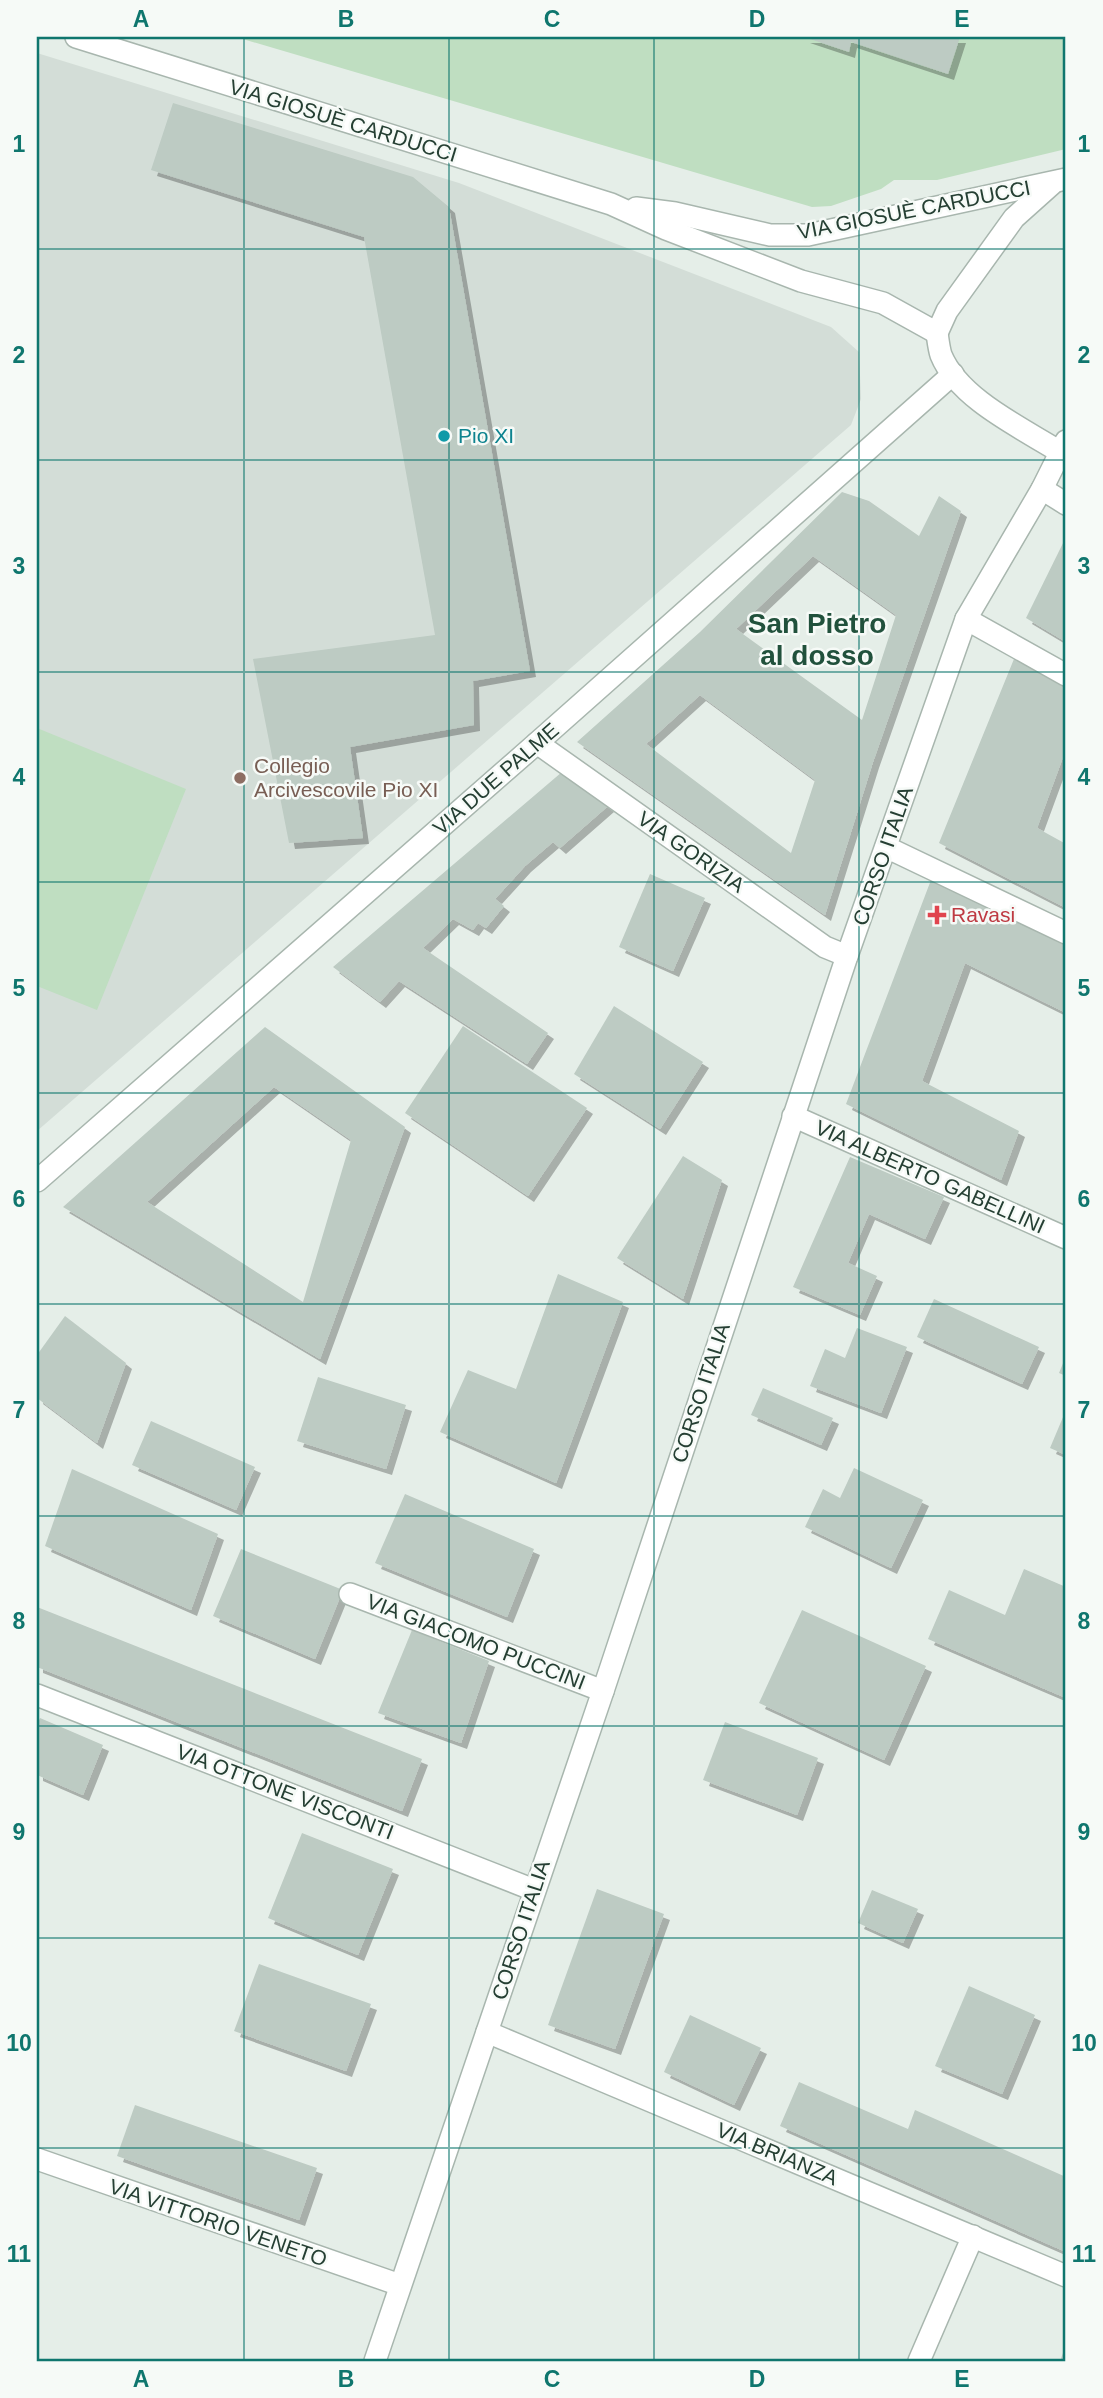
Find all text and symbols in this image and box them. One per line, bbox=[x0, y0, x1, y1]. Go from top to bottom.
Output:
text: A bbox=[133, 6, 149, 32]
text: B bbox=[338, 6, 354, 32]
text: C bbox=[544, 6, 560, 32]
text: D bbox=[749, 6, 765, 32]
text: E bbox=[954, 6, 970, 32]
street label: VIA GIOSUÈ CARDUCCI bbox=[227, 75, 460, 166]
text: 1 bbox=[13, 131, 26, 157]
text: 1 bbox=[1078, 131, 1091, 157]
street label: VIA GIOSUÈ CARDUCCI bbox=[795, 176, 1032, 243]
text: 2 bbox=[13, 342, 25, 368]
text: 2 bbox=[1078, 342, 1090, 368]
place label: Pio XI bbox=[458, 424, 514, 447]
marker: Pio XI bbox=[436, 428, 452, 444]
text: 3 bbox=[13, 553, 25, 579]
text: 3 bbox=[1078, 553, 1090, 579]
district label: San Pietro al dosso bbox=[748, 608, 886, 671]
street label: VIA DUE PALME bbox=[428, 718, 563, 839]
place label: Collegio Arcivescovile Pio XI bbox=[254, 754, 438, 801]
text: 4 bbox=[13, 764, 26, 790]
text: 4 bbox=[1078, 764, 1091, 790]
marker: Collegio Arcivescovile Pio XI bbox=[232, 770, 248, 786]
street label: CORSO ITALIA bbox=[848, 783, 917, 928]
street label: VIA GORIZIA bbox=[634, 806, 749, 897]
place label: Ravasi bbox=[951, 903, 1015, 926]
marker: Ravasi bbox=[929, 907, 945, 923]
text: 5 bbox=[13, 975, 26, 1001]
text: 5 bbox=[1078, 975, 1091, 1001]
street label: VIA ALBERTO GABELLINI bbox=[812, 1115, 1049, 1238]
text: 6 bbox=[13, 1186, 25, 1212]
text: 6 bbox=[1078, 1186, 1090, 1212]
street label: CORSO ITALIA bbox=[667, 1320, 734, 1466]
text: 7 bbox=[13, 1397, 25, 1423]
text: 7 bbox=[1078, 1397, 1090, 1423]
street label: VIA GIACOMO PUCCINI bbox=[364, 1589, 589, 1694]
text: 8 bbox=[13, 1608, 26, 1634]
text: 8 bbox=[1078, 1608, 1091, 1634]
street label: VIA OTTONE VISCONTI bbox=[173, 1739, 397, 1844]
text: 9 bbox=[13, 1819, 25, 1845]
text: 9 bbox=[1078, 1819, 1090, 1845]
street label: CORSO ITALIA bbox=[487, 1857, 554, 2003]
text: 10 bbox=[6, 2030, 32, 2056]
text: 10 bbox=[1071, 2030, 1097, 2056]
street label: VIA BRIANZA bbox=[713, 2118, 841, 2189]
street label: VIA VITTORIO VENETO bbox=[106, 2174, 330, 2271]
text: 11 bbox=[7, 2241, 31, 2267]
text: 11 bbox=[1072, 2241, 1096, 2267]
text: A bbox=[133, 2366, 149, 2392]
text: B bbox=[338, 2366, 354, 2392]
text: C bbox=[544, 2366, 560, 2392]
text: D bbox=[749, 2366, 765, 2392]
text: E bbox=[954, 2366, 970, 2392]

